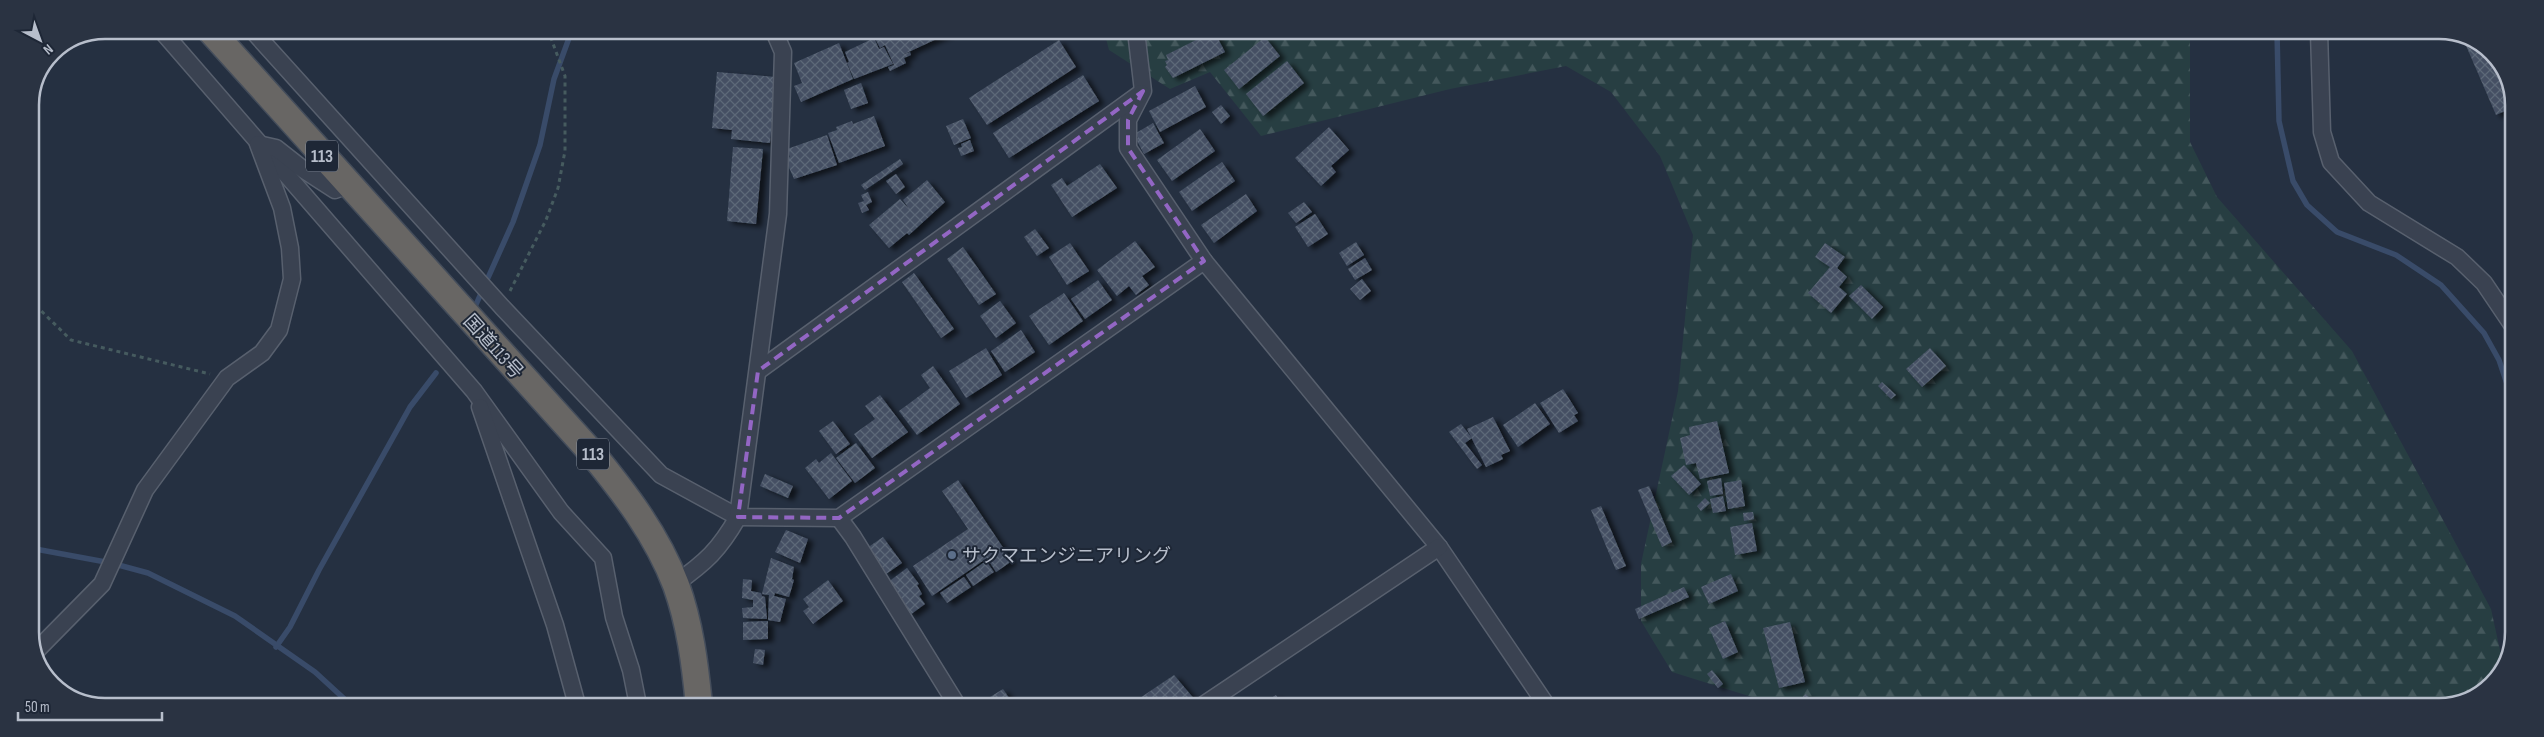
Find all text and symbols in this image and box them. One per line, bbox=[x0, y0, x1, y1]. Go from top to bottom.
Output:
north arrow bbox=[15, 15, 65, 65]
text: N bbox=[40, 41, 57, 58]
road number: 113 bbox=[306, 140, 338, 172]
street label: 国道113号 bbox=[458, 310, 528, 384]
road number: 113 bbox=[577, 438, 609, 469]
place label: サクマエンジニアリング bbox=[962, 545, 1171, 568]
marker: サクマエンジニアリング bbox=[946, 549, 958, 561]
scale bar bbox=[18, 690, 161, 722]
text: 50 m bbox=[25, 698, 50, 717]

